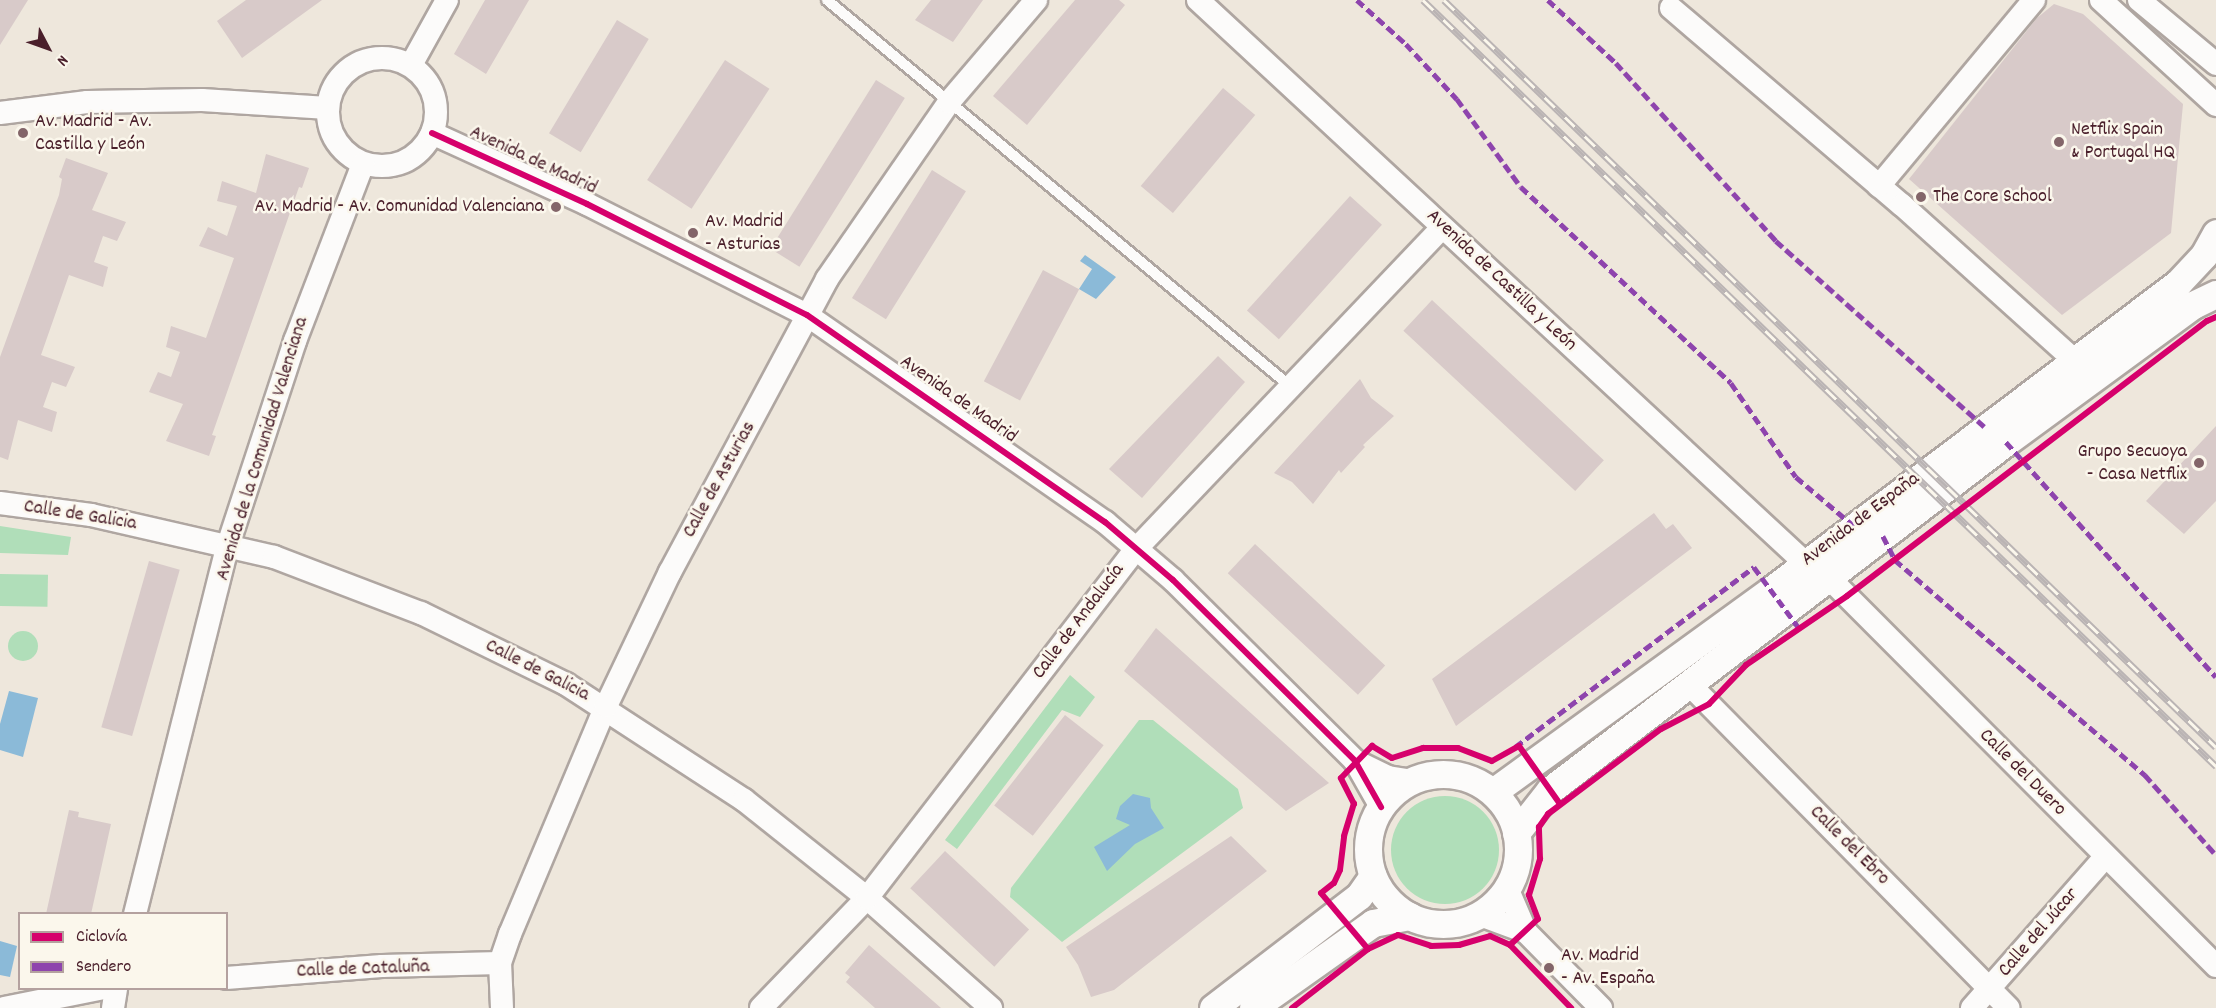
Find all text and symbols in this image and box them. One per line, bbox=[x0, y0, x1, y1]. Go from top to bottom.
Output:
north arrow bbox=[18, 18, 78, 78]
text: N bbox=[51, 50, 73, 71]
place label: Av. Madrid - Av. Castilla y León bbox=[35, 110, 152, 157]
place label: Netflix Spain & Portugal HQ bbox=[2071, 118, 2175, 165]
street label: Avenida de Madrid bbox=[465, 121, 601, 201]
marker: Av. Madrid - Av. Castilla y León bbox=[16, 126, 30, 140]
marker: Netflix Spain & Portugal HQ bbox=[2052, 135, 2066, 149]
place label: The Core School bbox=[1933, 185, 2052, 209]
marker: The Core School bbox=[1914, 190, 1928, 204]
place label: Av. Madrid - Av. Comunidad Valenciana bbox=[254, 195, 544, 219]
marker: Av. Madrid - Av. Comunidad Valenciana bbox=[549, 200, 563, 214]
street label: Avenida de Castilla y León bbox=[1421, 205, 1581, 357]
place label: Av. Madrid - Asturias bbox=[705, 210, 783, 257]
marker: Av. Madrid - Asturias bbox=[686, 226, 700, 240]
street label: Avenida de la Comunidad Valenciana bbox=[211, 314, 315, 584]
street label: Avenida de Madrid bbox=[895, 351, 1021, 449]
street label: Calle de Asturias bbox=[678, 418, 762, 542]
place label: Grupo Secuoya - Casa Netflix bbox=[2078, 440, 2187, 487]
marker: Grupo Secuoya - Casa Netflix bbox=[2192, 456, 2206, 470]
street label: Avenida de España bbox=[1797, 468, 1925, 572]
street label: Calle de Galicia bbox=[22, 495, 138, 537]
street label: Calle de Andalucía bbox=[1028, 560, 1130, 684]
street label: Calle de Galicia bbox=[481, 634, 593, 708]
street label: Calle del Duero bbox=[1973, 724, 2071, 822]
street label: Calle del Ebro bbox=[1804, 801, 1894, 891]
street label: Calle del Júcar bbox=[1994, 883, 2084, 983]
legend bbox=[18, 912, 228, 990]
text: Ciclovía bbox=[76, 925, 127, 950]
place label: Av. Madrid - Av. España bbox=[1561, 945, 1654, 992]
text: Sendero bbox=[76, 955, 131, 980]
street label: Calle de Cataluña bbox=[296, 956, 430, 984]
marker: Av. Madrid - Av. España bbox=[1542, 961, 1556, 975]

